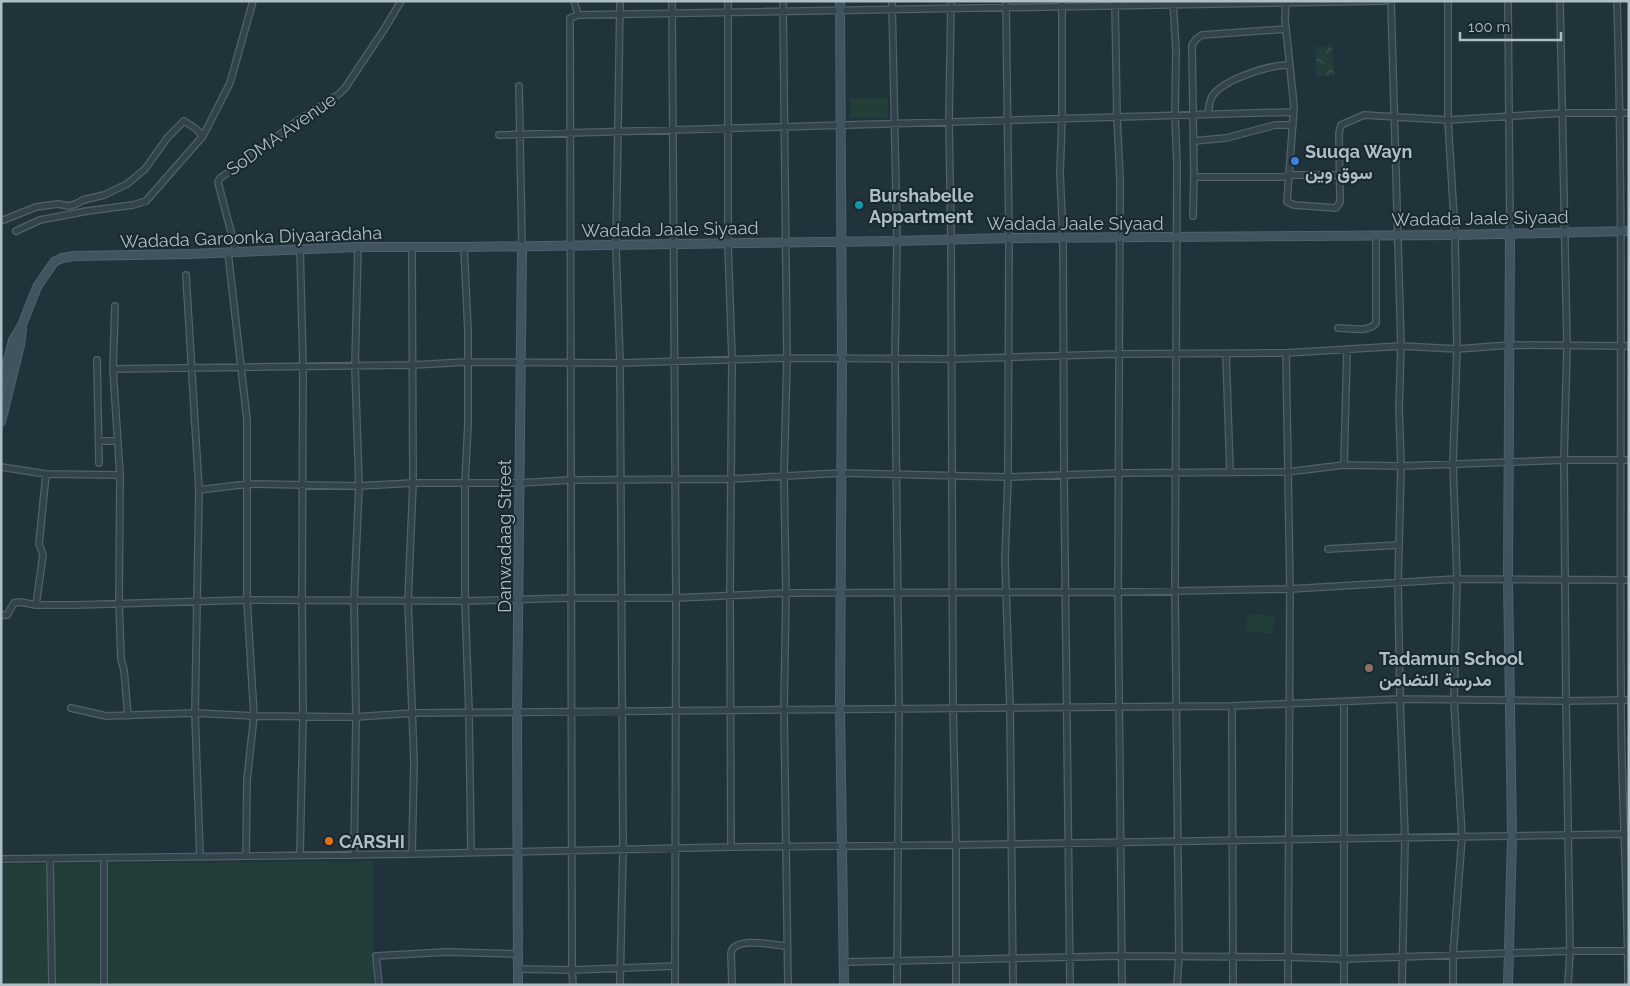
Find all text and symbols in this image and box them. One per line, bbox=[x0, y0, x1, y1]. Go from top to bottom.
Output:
scale bar bbox=[1460, 10, 1561, 42]
text: 100 m bbox=[1468, 18, 1510, 36]
street label: SoDMA Avenue bbox=[222, 88, 340, 180]
place label: Suuqa Wayn سوق وين bbox=[1305, 141, 1412, 184]
marker: Suuqa Wayn سوق وين bbox=[1289, 155, 1301, 167]
place label: Burshabelle Appartment bbox=[869, 185, 974, 227]
marker: Burshabelle Appartment bbox=[853, 199, 865, 211]
street label: Wadada Jaale Siyaad bbox=[1391, 206, 1569, 230]
street label: Wadada Jaale Siyaad bbox=[986, 213, 1164, 234]
street label: Wadada Jaale Siyaad bbox=[581, 217, 759, 241]
street label: Wadada Garoonka Diyaaradaha bbox=[120, 222, 382, 252]
street label: Danwadaag Street bbox=[494, 459, 515, 613]
place label: Tadamun School مدرسة التضامن bbox=[1379, 648, 1524, 691]
marker: Tadamun School مدرسة التضامن bbox=[1363, 662, 1375, 674]
place label: CARSHI bbox=[339, 831, 405, 852]
marker: CARSHI bbox=[323, 835, 335, 847]

